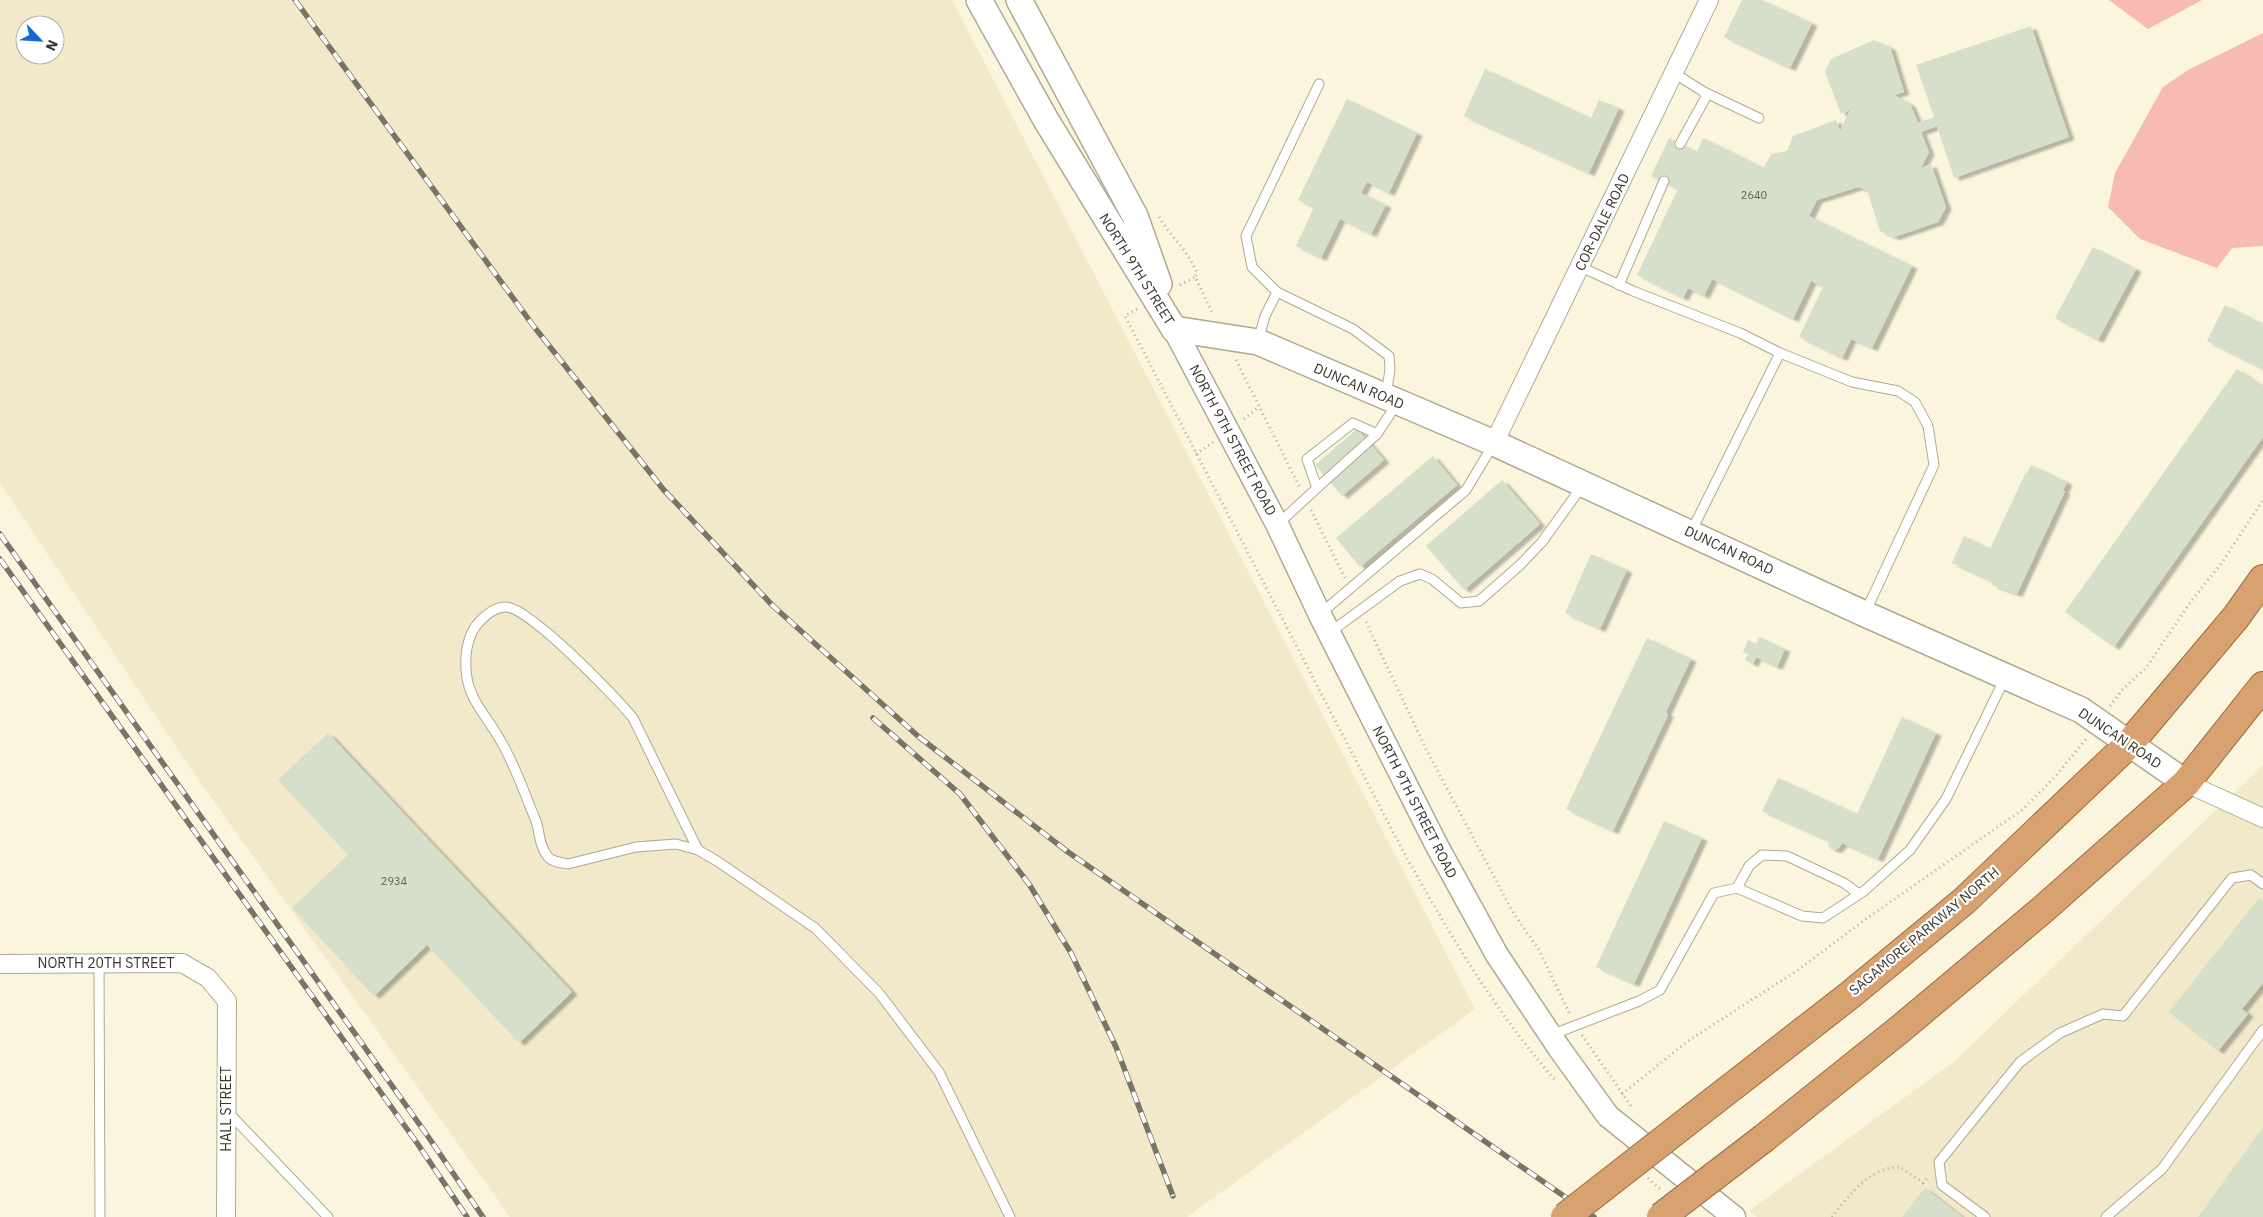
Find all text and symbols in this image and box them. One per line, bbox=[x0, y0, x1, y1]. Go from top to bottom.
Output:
north arrow bbox=[15, 15, 65, 65]
text: N bbox=[41, 37, 62, 54]
street label: COR-DALE ROAD bbox=[1571, 170, 1633, 274]
house number: 2640 bbox=[1741, 188, 1767, 202]
street label: NORTH 9TH STREET bbox=[1095, 210, 1179, 328]
street label: DUNCAN ROAD bbox=[1311, 359, 1407, 413]
street label: NORTH 9TH STREET ROAD bbox=[1185, 361, 1281, 519]
street label: DUNCAN ROAD bbox=[1681, 521, 1777, 579]
street label: DUNCAN ROAD bbox=[2075, 704, 2165, 772]
street label: NORTH 9TH STREET ROAD bbox=[1369, 723, 1461, 881]
street label: SAGAMORE PARKWAY NORTH bbox=[1845, 863, 2003, 999]
house number: 2934 bbox=[381, 874, 408, 888]
street label: NORTH 20TH STREET bbox=[38, 954, 174, 972]
street label: HALL STREET bbox=[217, 1066, 235, 1152]

